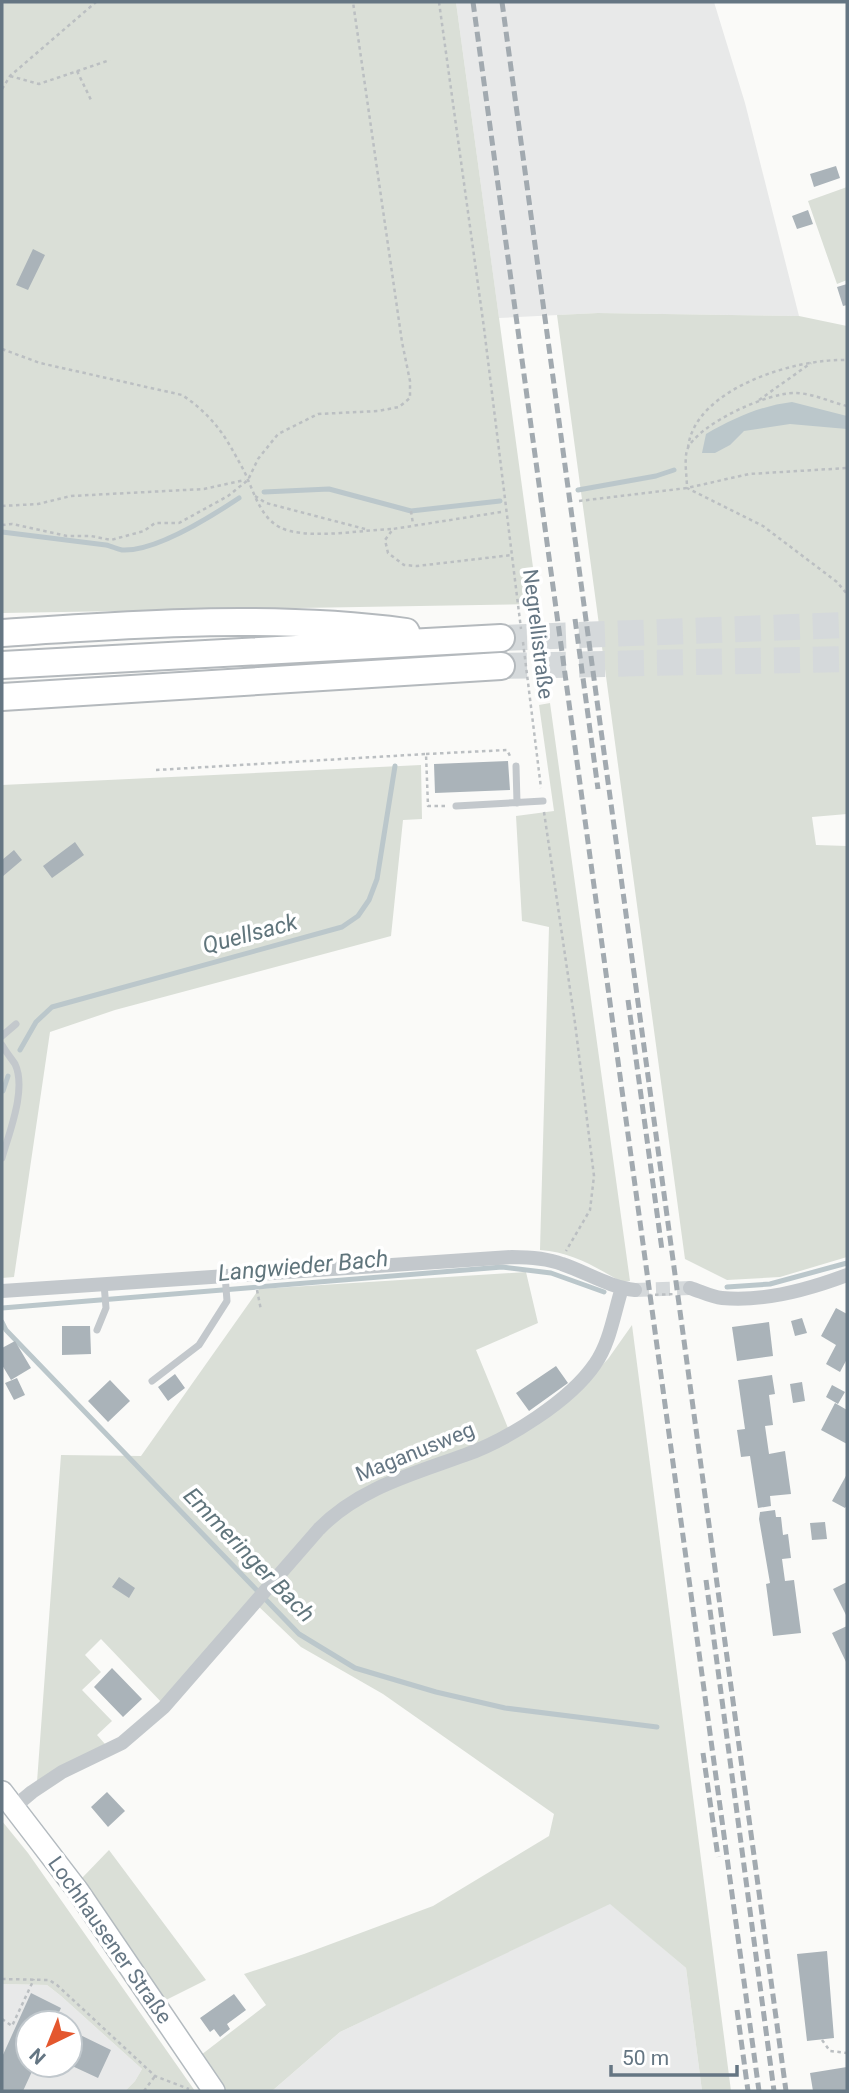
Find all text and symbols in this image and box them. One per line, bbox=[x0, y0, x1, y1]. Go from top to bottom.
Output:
street label: Negrellistraße bbox=[518, 568, 558, 700]
water label: Quellsack bbox=[200, 908, 301, 960]
water label: Langwieder Bach bbox=[217, 1245, 389, 1287]
street label: Maganusweg bbox=[352, 1417, 478, 1487]
water label: Emmeringer Bach bbox=[178, 1482, 320, 1628]
street label: Lochhausener Straße bbox=[43, 1852, 177, 2028]
north arrow bbox=[14, 2009, 84, 2079]
scale bar bbox=[611, 2034, 737, 2078]
text: N bbox=[25, 2043, 50, 2069]
text: 50 m bbox=[622, 2046, 669, 2070]

